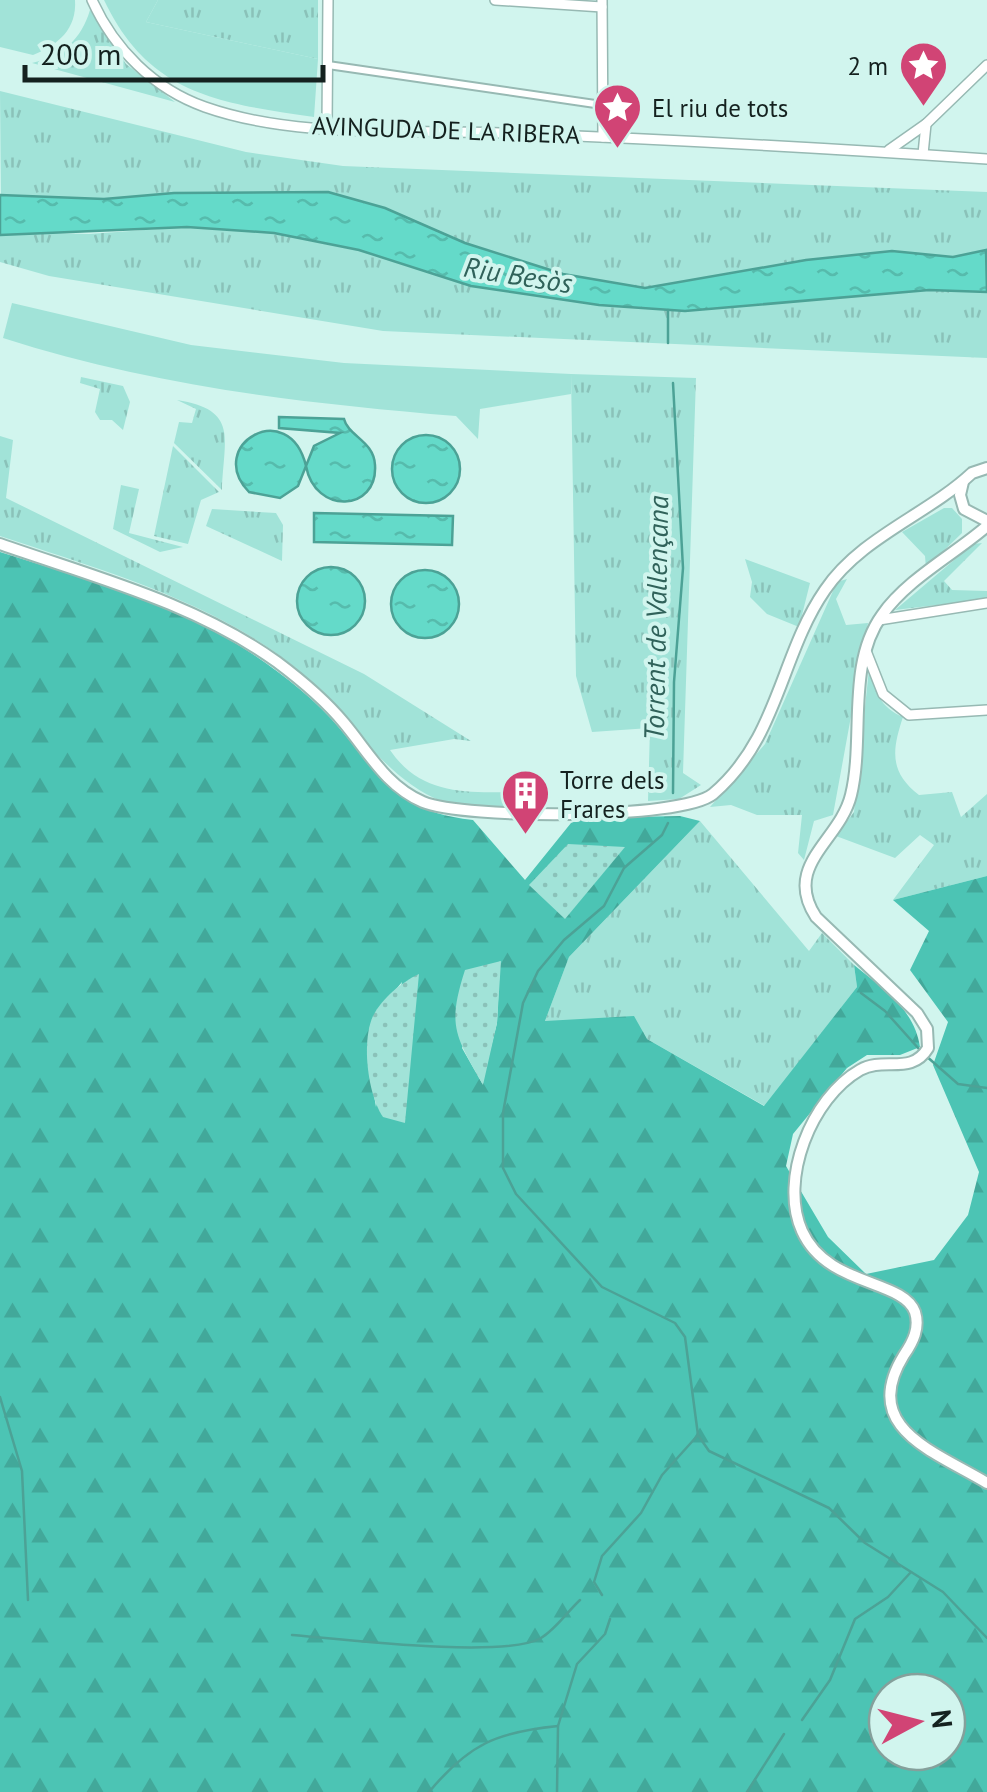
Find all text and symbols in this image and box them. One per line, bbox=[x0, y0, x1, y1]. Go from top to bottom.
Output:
scale bar bbox=[25, 20, 322, 82]
text: 200 m bbox=[40, 34, 121, 73]
place icon: 2 m bbox=[897, 40, 949, 108]
place label: 2 m bbox=[847, 50, 888, 82]
place icon: El riu de tots bbox=[591, 82, 643, 150]
place label: El riu de tots bbox=[652, 92, 788, 124]
street label: AVINGUDA DE LA RIBERA bbox=[311, 109, 581, 151]
water label: Riu Besòs bbox=[461, 248, 575, 301]
water label: Torrent de Vallençana bbox=[635, 495, 676, 741]
place label: Torre dels Frares bbox=[560, 764, 664, 825]
building icon: Torre dels Frares bbox=[499, 768, 551, 836]
north arrow bbox=[867, 1672, 967, 1772]
text: N bbox=[923, 1708, 962, 1730]

